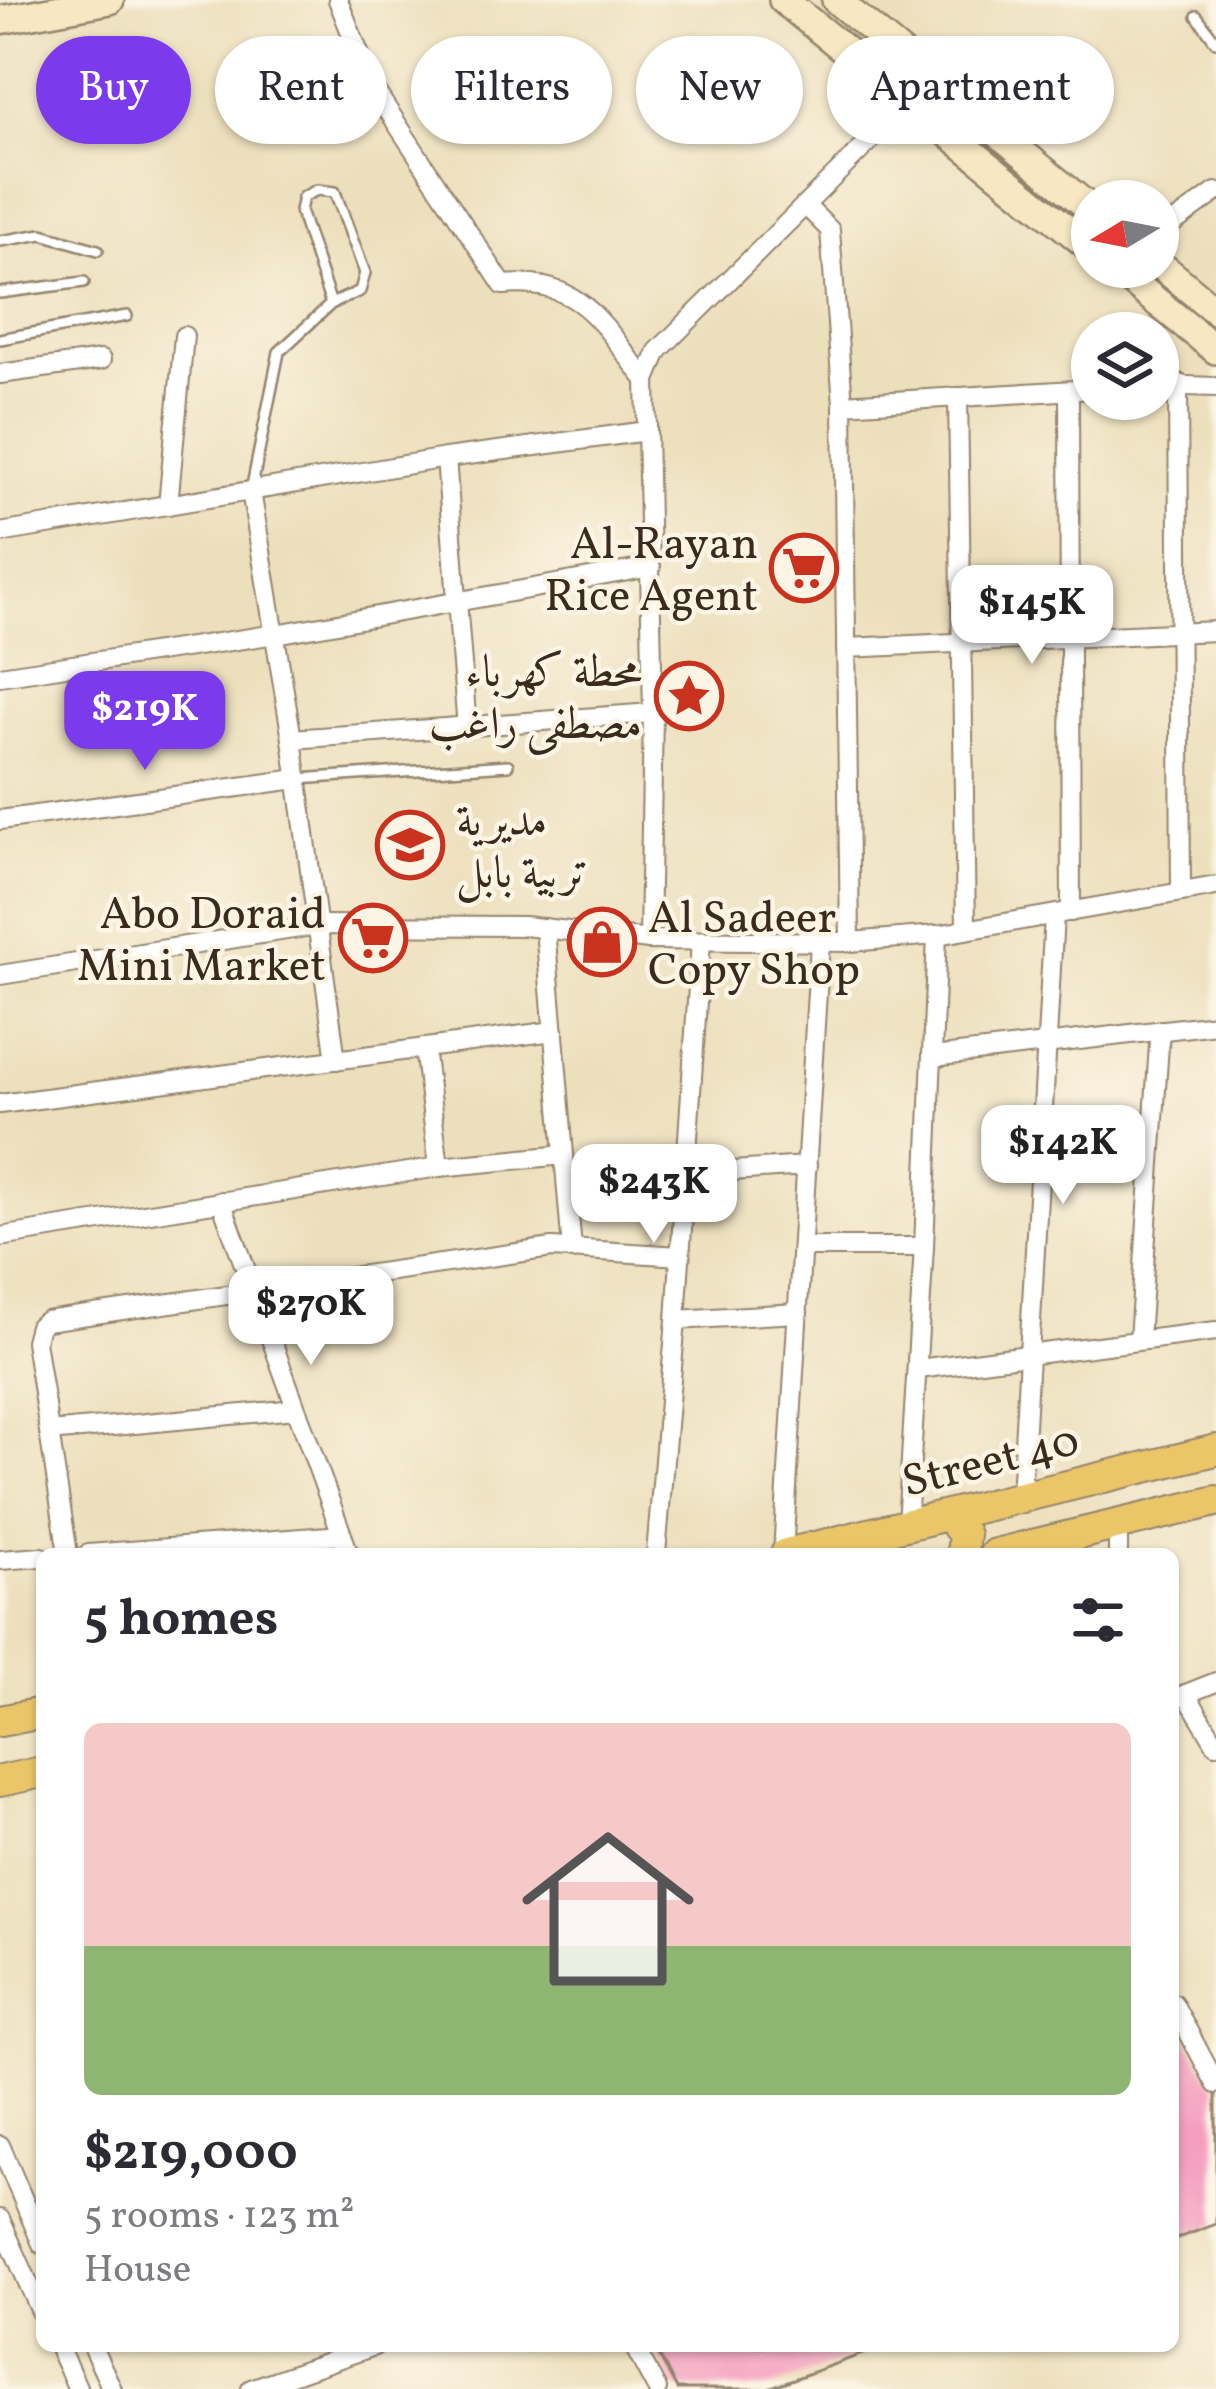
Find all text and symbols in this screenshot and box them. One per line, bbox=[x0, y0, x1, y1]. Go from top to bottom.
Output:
chip: Buy bbox=[36, 36, 191, 144]
chip: Rent bbox=[215, 36, 387, 144]
chip: Filters bbox=[411, 36, 612, 144]
chip: New bbox=[636, 36, 803, 144]
chip: Apartment bbox=[827, 36, 1114, 144]
north arrow bbox=[1071, 180, 1179, 288]
map controls bbox=[1071, 180, 1179, 420]
button: layers bbox=[1071, 312, 1179, 420]
place label: Al-Rayan Rice Agent bbox=[545, 515, 758, 630]
supermarket icon: Al-Rayan Rice Agent bbox=[769, 533, 839, 603]
pin: $145K bbox=[948, 565, 1116, 667]
text: $145K bbox=[978, 577, 1086, 631]
place label: محطة كهرباء مصطفى راغب bbox=[429, 643, 642, 758]
place icon: محطة كهرباء مصطفى راغب bbox=[654, 661, 724, 731]
pin: $219K bbox=[61, 671, 229, 773]
text: $219K bbox=[91, 683, 199, 737]
place label: مديرية تربية بابل bbox=[456, 792, 588, 907]
school or university icon: مديرية تربية بابل bbox=[375, 810, 445, 880]
place label: Abo Doraid Mini Market bbox=[77, 885, 326, 1000]
place label: Al Sadeer Copy Shop bbox=[648, 889, 860, 1004]
supermarket icon: Abo Doraid Mini Market bbox=[338, 903, 408, 973]
shop icon: Al Sadeer Copy Shop bbox=[567, 907, 637, 977]
pin: $142K bbox=[979, 1105, 1147, 1207]
text: $142K bbox=[1008, 1117, 1118, 1171]
pin: $243K bbox=[570, 1144, 738, 1246]
text: $243K bbox=[598, 1156, 710, 1210]
pin: $270K bbox=[227, 1266, 395, 1368]
text: $270K bbox=[255, 1278, 367, 1332]
street label: Street 40 bbox=[896, 1411, 1086, 1516]
text: 5 homes bbox=[84, 1585, 278, 1656]
icon: filters bbox=[1065, 1587, 1131, 1653]
icon: home bbox=[500, 1801, 716, 2017]
text: $219,000 bbox=[84, 2119, 298, 2190]
text: 5 rooms · 123 m² bbox=[84, 2190, 355, 2244]
text: House bbox=[84, 2244, 191, 2298]

